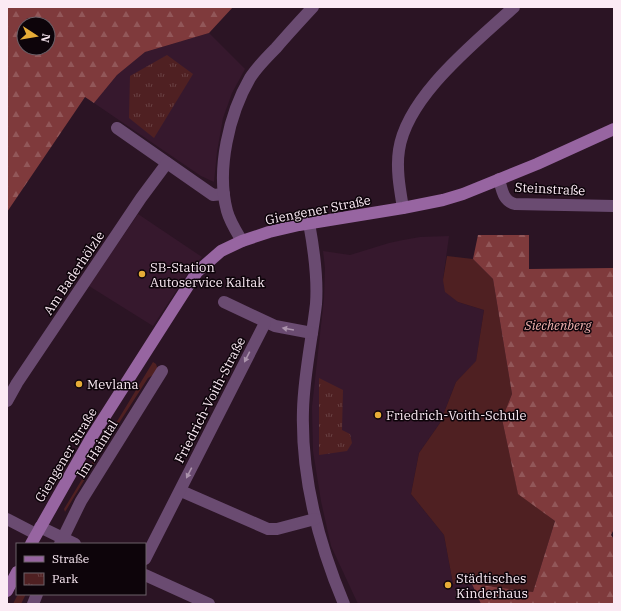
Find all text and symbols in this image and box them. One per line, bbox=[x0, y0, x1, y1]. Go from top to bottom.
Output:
north arrow bbox=[16, 16, 56, 56]
text: N bbox=[38, 32, 54, 44]
street label: Steinstraße bbox=[514, 179, 586, 199]
street label: Giengener Straße bbox=[264, 191, 372, 229]
street label: Am Baderhölzle bbox=[40, 228, 108, 318]
place label: SB-Station Autoservice Kaltak bbox=[150, 259, 265, 291]
marker: SB-Station Autoservice Kaltak bbox=[137, 269, 147, 279]
park label: Siechenberg bbox=[524, 317, 592, 334]
one-way arrow bbox=[282, 326, 294, 332]
street label: Friedrich-Voith-Straße bbox=[171, 334, 249, 466]
one-way arrow bbox=[244, 351, 251, 363]
place label: Mevlana bbox=[87, 376, 139, 393]
marker: Mevlana bbox=[74, 379, 84, 389]
street label: Giengener Straße bbox=[31, 405, 101, 505]
place label: Friedrich-Voith-Schule bbox=[386, 407, 526, 424]
marker: Friedrich-Voith-Schule bbox=[373, 410, 383, 420]
street label: Im Haintal bbox=[73, 417, 122, 481]
one-way arrow bbox=[186, 468, 192, 479]
legend bbox=[16, 543, 146, 595]
text: Straße bbox=[52, 551, 89, 566]
place label: Städtisches Kinderhaus bbox=[456, 570, 528, 602]
text: Park bbox=[52, 571, 78, 586]
marker: Städtisches Kinderhaus bbox=[443, 580, 453, 590]

